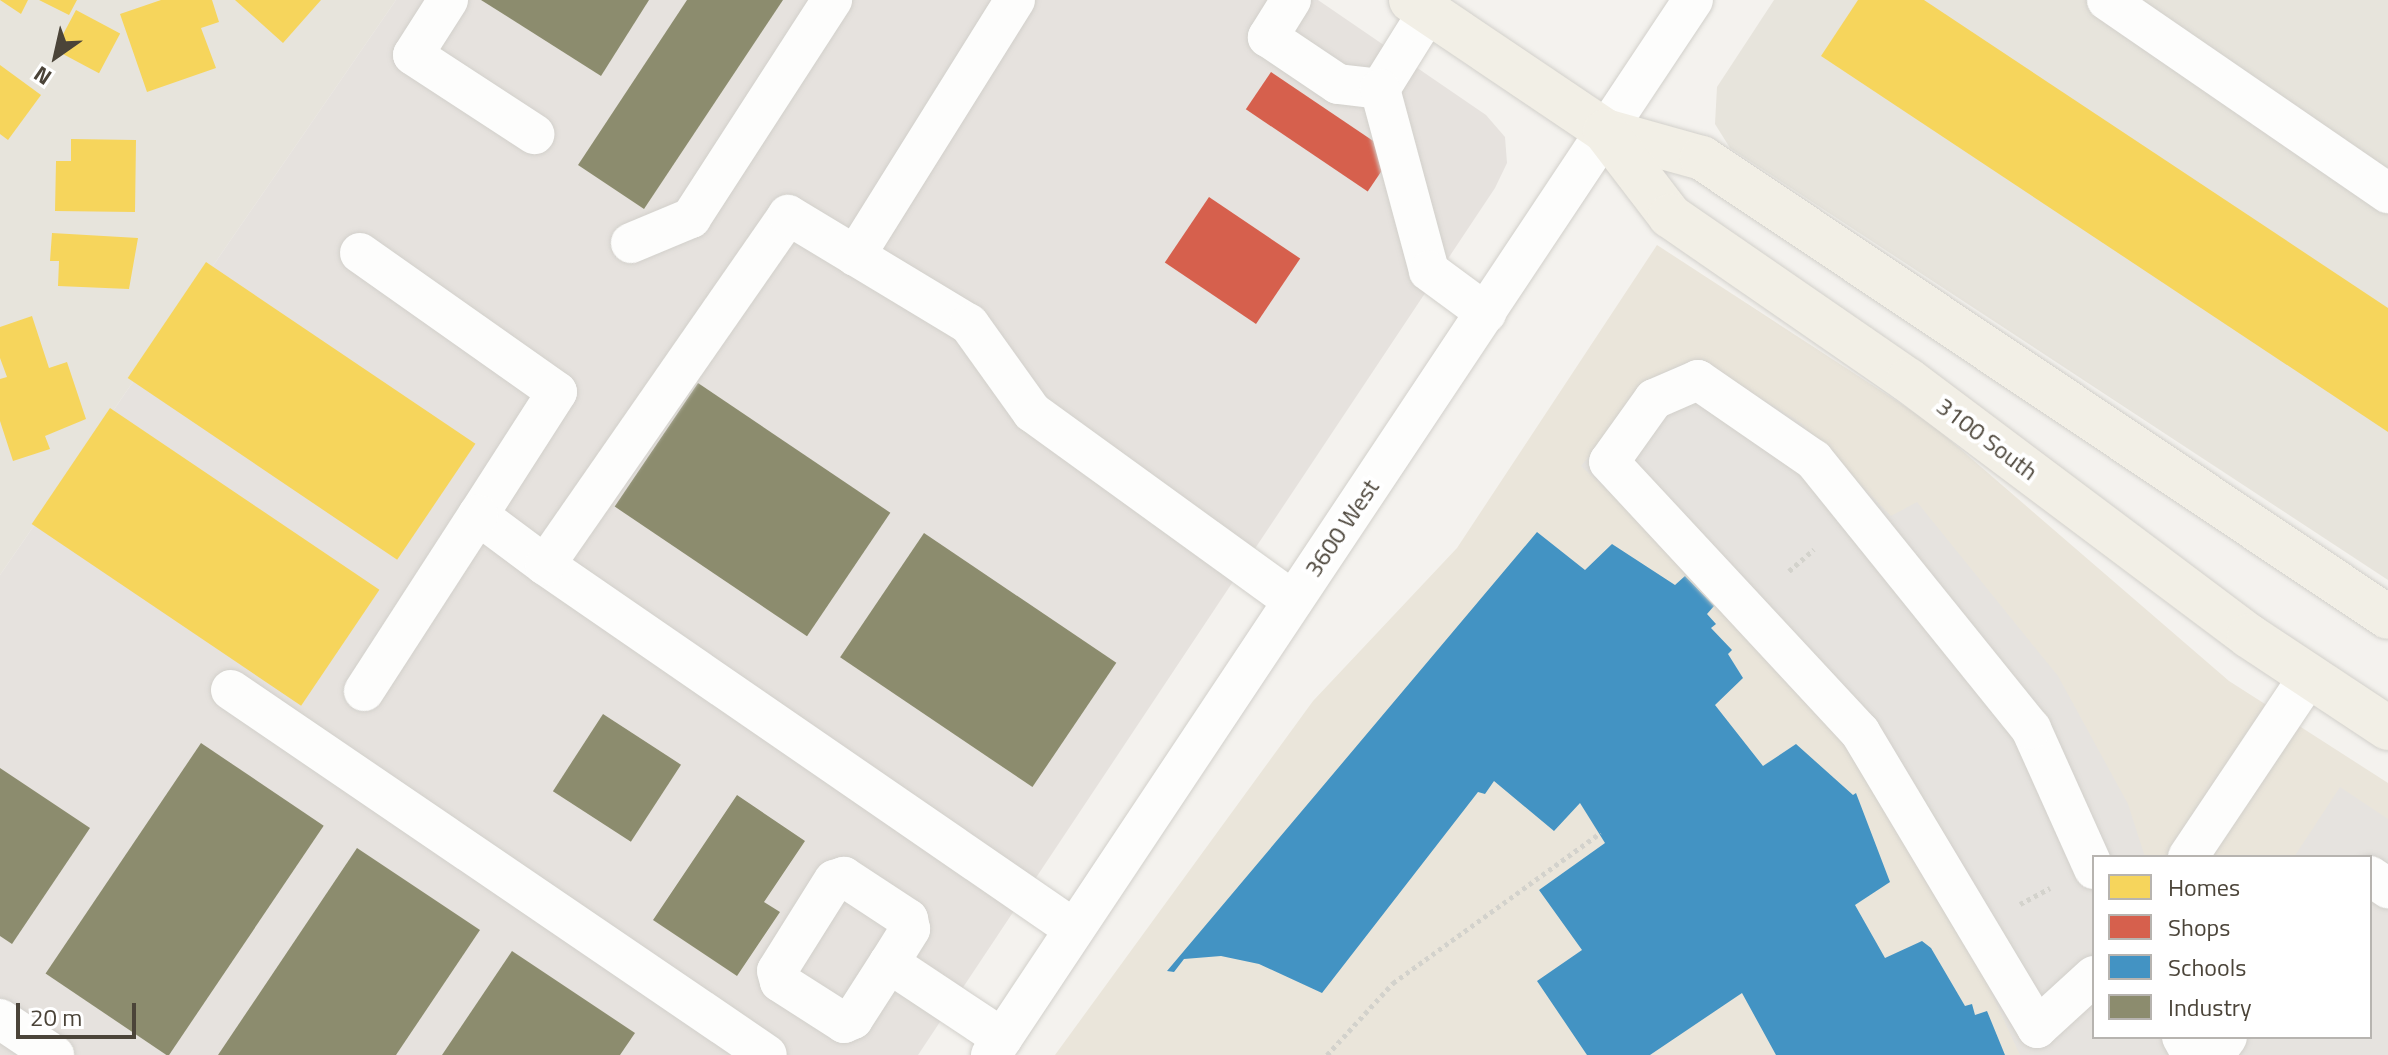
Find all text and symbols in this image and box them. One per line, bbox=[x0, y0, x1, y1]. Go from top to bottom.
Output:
north arrow bbox=[16, 16, 96, 96]
text: N bbox=[27, 58, 58, 94]
street label: 3100 South bbox=[1931, 392, 2043, 486]
street label: 3600 West bbox=[1299, 474, 1385, 582]
legend bbox=[2092, 855, 2372, 1039]
text: Homes bbox=[2168, 869, 2240, 905]
text: Shops bbox=[2168, 909, 2230, 945]
text: Schools bbox=[2168, 949, 2246, 985]
scale bar bbox=[20, 987, 140, 1037]
text: Industry bbox=[2168, 989, 2252, 1025]
text: 20 m bbox=[30, 999, 82, 1035]

